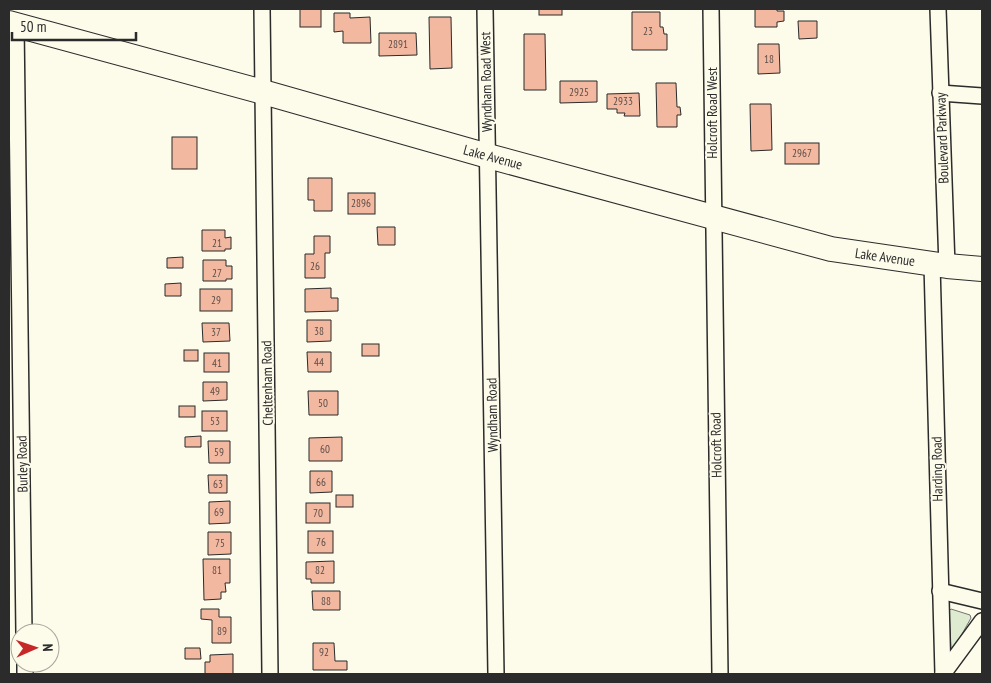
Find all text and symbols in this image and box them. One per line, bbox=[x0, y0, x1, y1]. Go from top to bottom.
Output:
scale bar bbox=[12, 10, 136, 42]
text: 50 m bbox=[20, 17, 46, 36]
house number: 23 bbox=[643, 24, 653, 38]
street label: Wyndham Road West bbox=[476, 31, 496, 132]
house number: 2891 bbox=[388, 37, 408, 51]
house number: 18 bbox=[764, 52, 774, 66]
street label: Holcroft Road West bbox=[703, 67, 721, 159]
house number: 2925 bbox=[569, 85, 589, 99]
street label: Boulevard Parkway bbox=[931, 91, 953, 184]
house number: 2933 bbox=[613, 94, 633, 108]
street label: Lake Avenue bbox=[462, 141, 525, 174]
house number: 2967 bbox=[792, 146, 812, 160]
house number: 2896 bbox=[351, 196, 371, 210]
house number: 21 bbox=[212, 236, 222, 250]
street label: Lake Avenue bbox=[854, 244, 916, 270]
house number: 26 bbox=[310, 259, 320, 273]
house number: 27 bbox=[212, 266, 222, 280]
house number: 29 bbox=[211, 293, 221, 307]
house number: 38 bbox=[314, 324, 324, 338]
house number: 37 bbox=[211, 325, 221, 339]
street label: Cheltenham Road bbox=[257, 340, 277, 426]
house number: 44 bbox=[314, 355, 324, 369]
house number: 41 bbox=[212, 356, 222, 370]
street label: Wyndham Road bbox=[482, 378, 502, 452]
house number: 49 bbox=[210, 384, 220, 398]
house number: 50 bbox=[318, 396, 328, 410]
street label: Holcroft Road bbox=[706, 412, 726, 478]
house number: 53 bbox=[210, 414, 220, 428]
street label: Burley Road bbox=[13, 435, 31, 493]
street label: Harding Road bbox=[927, 436, 947, 502]
house number: 60 bbox=[320, 442, 330, 456]
house number: 59 bbox=[214, 445, 224, 459]
house number: 66 bbox=[316, 475, 326, 489]
house number: 63 bbox=[213, 477, 223, 491]
house number: 69 bbox=[214, 505, 224, 519]
house number: 70 bbox=[313, 506, 323, 520]
house number: 76 bbox=[316, 535, 326, 549]
house number: 75 bbox=[215, 536, 225, 550]
house number: 81 bbox=[212, 563, 222, 577]
house number: 82 bbox=[315, 563, 325, 577]
house number: 88 bbox=[321, 594, 331, 608]
north arrow bbox=[10, 623, 60, 673]
house number: 89 bbox=[217, 624, 227, 638]
text: N bbox=[39, 643, 57, 652]
house number: 92 bbox=[319, 645, 329, 659]

